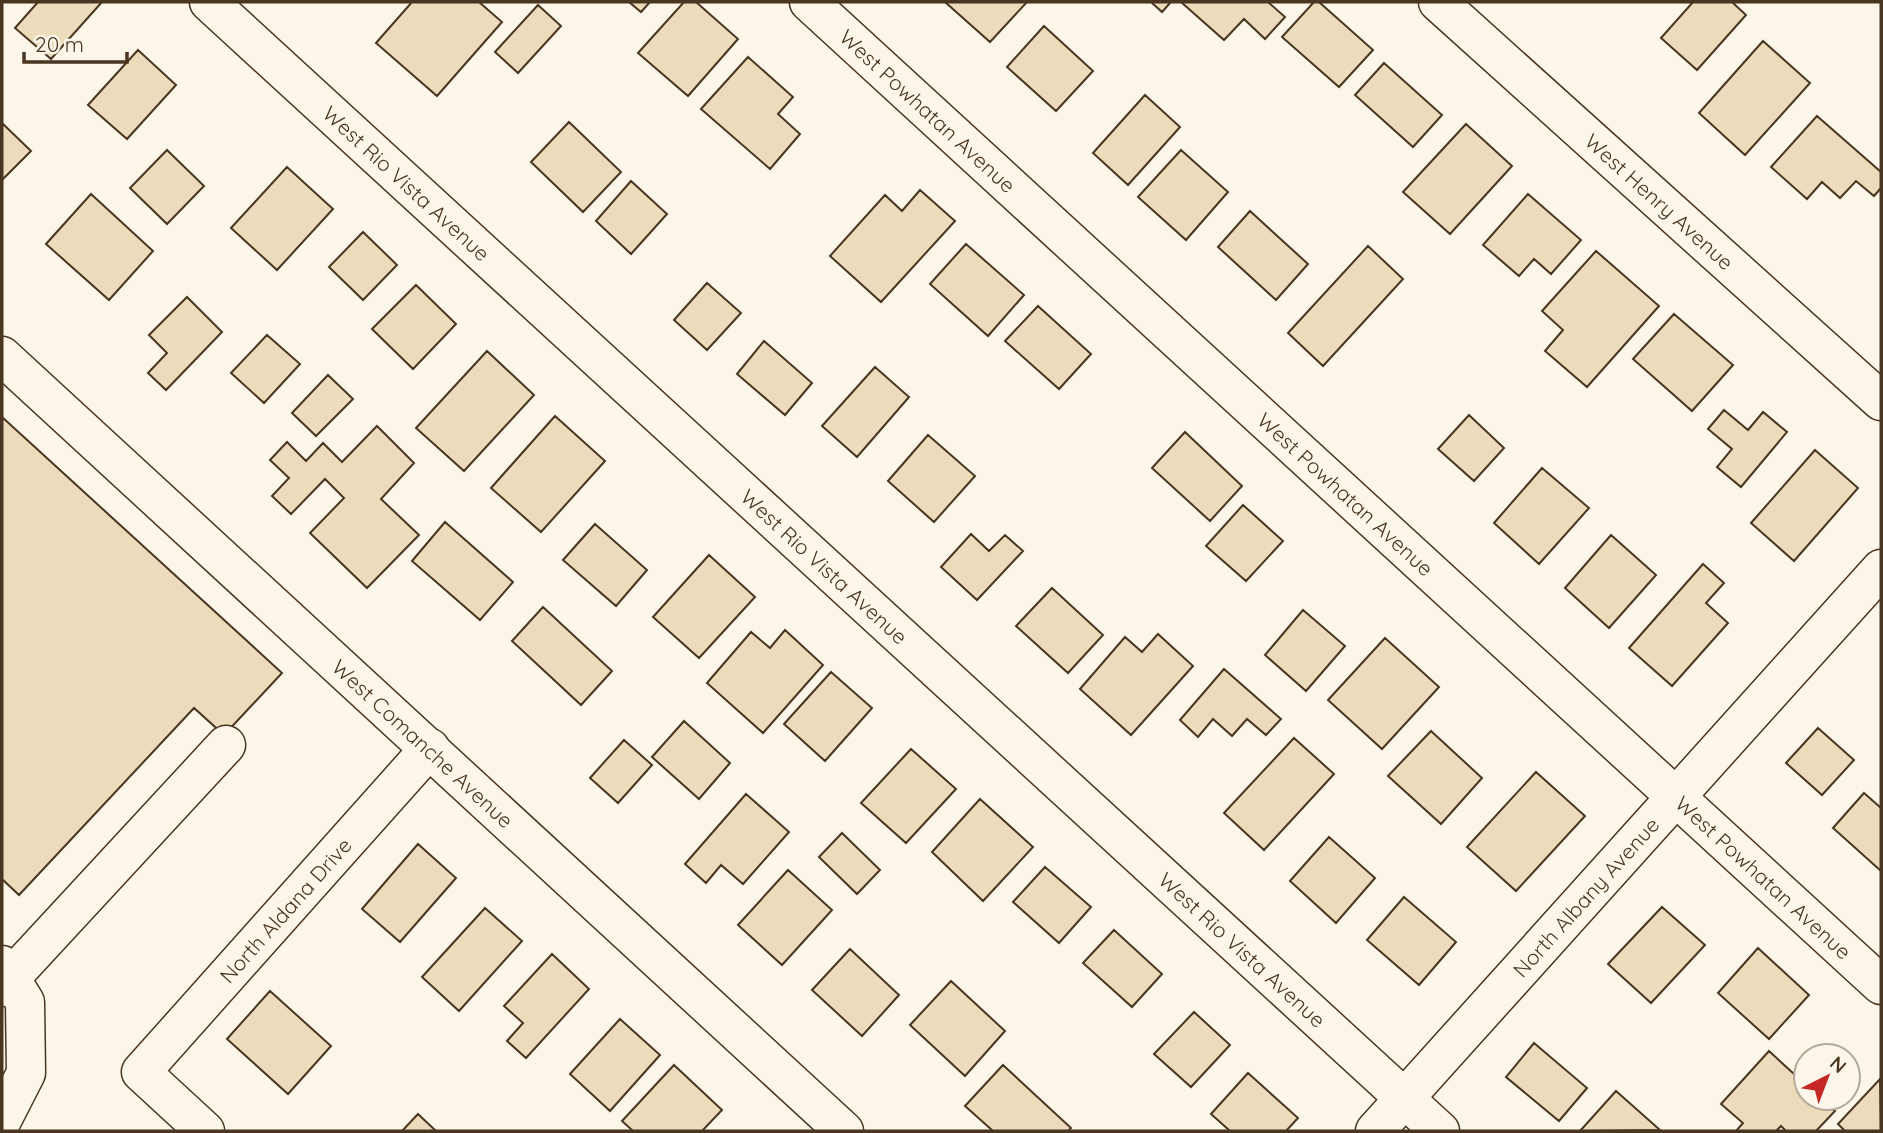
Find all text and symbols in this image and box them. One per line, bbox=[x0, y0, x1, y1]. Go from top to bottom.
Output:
scale bar bbox=[24, 21, 128, 65]
street label: West Powhatan Avenue bbox=[834, 24, 1021, 198]
text: 20 m bbox=[35, 31, 84, 57]
street label: West Rio Vista Avenue bbox=[318, 100, 495, 266]
street label: West Henry Avenue bbox=[1580, 128, 1739, 275]
street label: West Powhatan Avenue bbox=[1252, 407, 1439, 581]
street label: West Rio Vista Avenue bbox=[735, 483, 913, 649]
street label: West Comanche Avenue bbox=[327, 653, 519, 833]
street label: West Powhatan Avenue bbox=[1670, 790, 1857, 964]
street label: North Albany Avenue bbox=[1507, 812, 1664, 982]
street label: North Aldana Drive bbox=[214, 832, 357, 988]
street label: West Rio Vista Avenue bbox=[1153, 867, 1331, 1033]
north arrow bbox=[1792, 1042, 1862, 1112]
text: N bbox=[1825, 1051, 1852, 1078]

